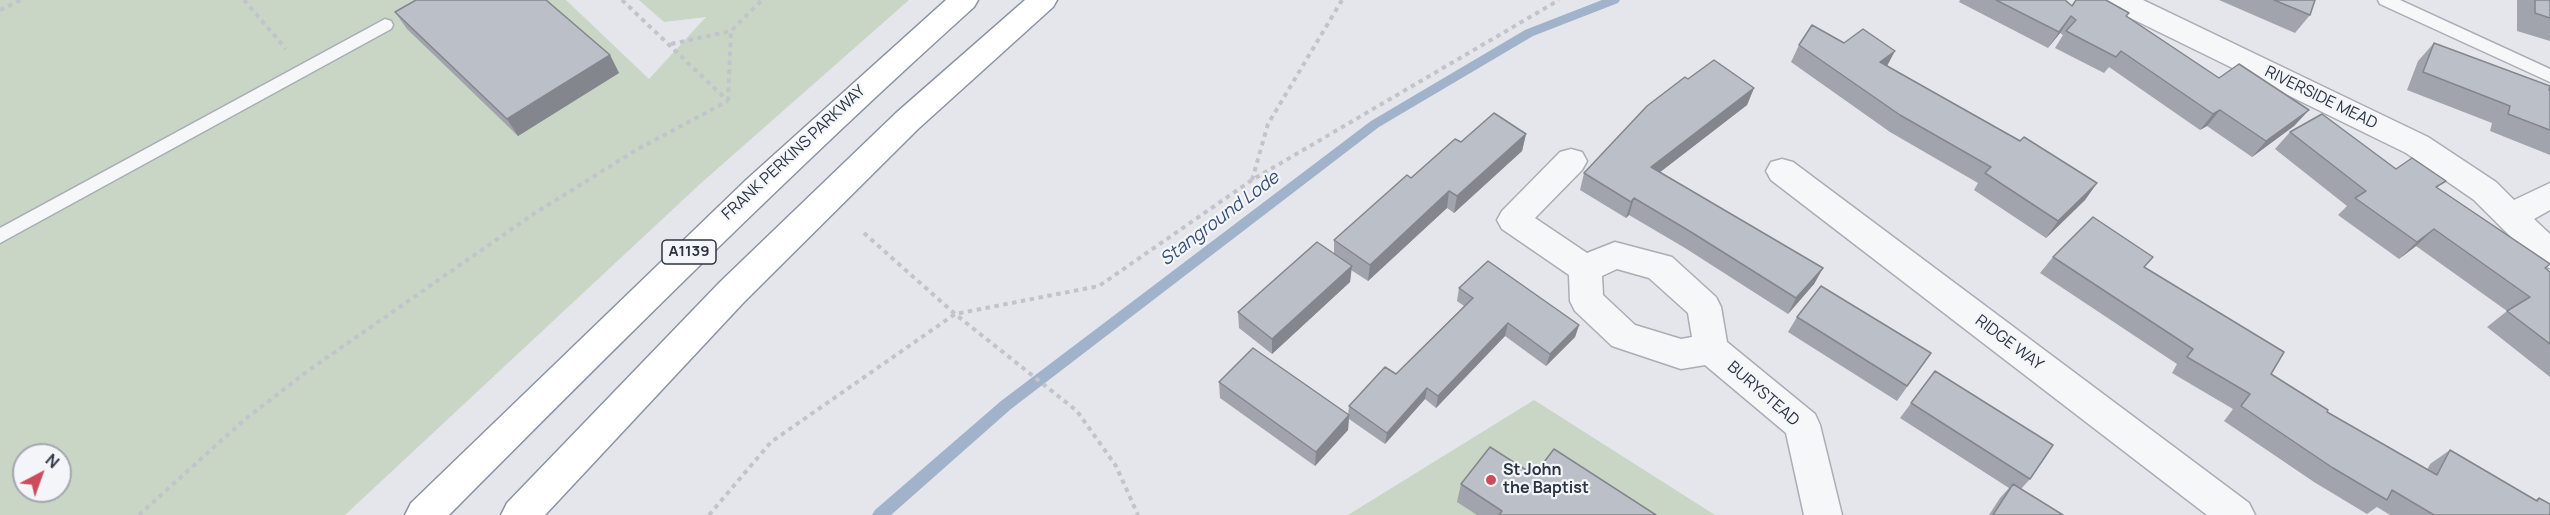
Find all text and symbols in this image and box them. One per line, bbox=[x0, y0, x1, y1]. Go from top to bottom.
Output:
street label: RIVERSIDE MEAD bbox=[2262, 62, 2380, 134]
street label: FRANK PERKINS PARKWAY bbox=[719, 82, 869, 224]
water label: Stanground Lode bbox=[1156, 167, 1284, 271]
road number: A1139 bbox=[662, 240, 716, 264]
street label: RIDGE WAY bbox=[1971, 311, 2047, 375]
street label: BURYSTEAD bbox=[1723, 358, 1803, 430]
north arrow bbox=[12, 443, 72, 503]
text: N bbox=[41, 449, 64, 473]
place label: St John the Baptist bbox=[1503, 461, 1589, 499]
marker: St John the Baptist bbox=[1484, 473, 1498, 487]

